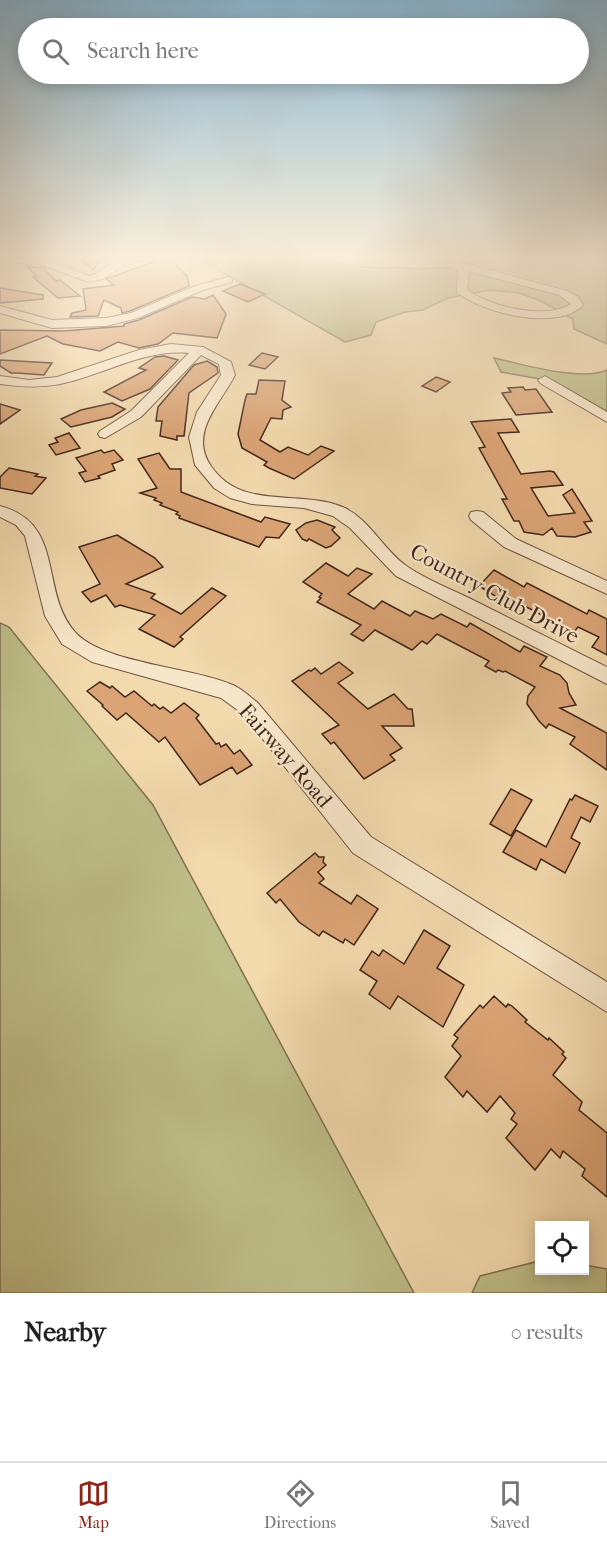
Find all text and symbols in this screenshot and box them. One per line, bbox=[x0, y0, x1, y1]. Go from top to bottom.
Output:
search box bbox=[18, 18, 589, 84]
icon: search bbox=[39, 35, 72, 68]
text: Search here bbox=[87, 38, 199, 64]
street label: Country Club Drive bbox=[406, 538, 584, 649]
street label: Fairway Road bbox=[233, 698, 338, 814]
map controls bbox=[535, 1221, 589, 1275]
button: locate bbox=[535, 1221, 589, 1275]
text: Nearby bbox=[24, 1317, 106, 1348]
text: 0 results bbox=[511, 1321, 583, 1344]
tab: Map bbox=[77, 1477, 110, 1532]
tab: Directions bbox=[264, 1477, 336, 1532]
tab: Saved bbox=[490, 1477, 530, 1532]

